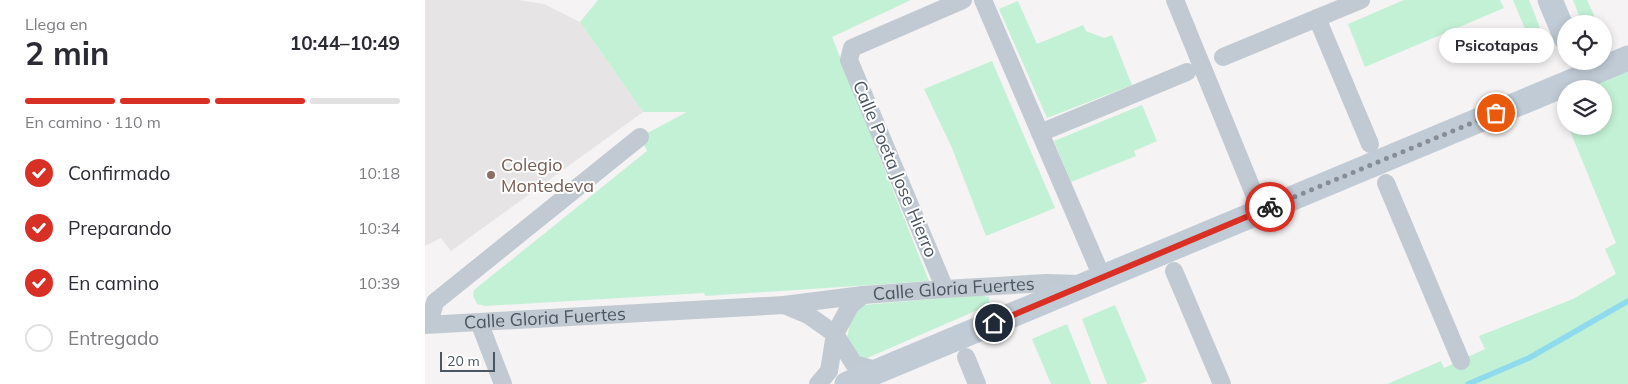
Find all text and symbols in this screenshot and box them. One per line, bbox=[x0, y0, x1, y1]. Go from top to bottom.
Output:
text: Llega en bbox=[25, 14, 88, 34]
map controls bbox=[1557, 15, 1612, 135]
button: locate bbox=[1557, 15, 1612, 70]
callout: Psicotapas bbox=[1439, 28, 1553, 63]
text: 10:44–10:49 bbox=[290, 31, 400, 55]
text: 2 min bbox=[25, 33, 109, 73]
text: Psicotapas bbox=[1455, 35, 1538, 55]
street label: Calle Poeta Jose Hierro bbox=[848, 77, 943, 261]
button: layers bbox=[1557, 80, 1612, 135]
pin bbox=[1475, 92, 1517, 134]
icon: bag bbox=[1482, 99, 1510, 127]
text: En camino · 110 m bbox=[25, 112, 161, 132]
place label: Colegio Montedeva bbox=[501, 153, 594, 197]
icon: check bbox=[25, 159, 53, 187]
text: Confirmado bbox=[68, 161, 170, 185]
text: 10:18 bbox=[358, 163, 400, 183]
marker: Colegio Montedeva bbox=[485, 169, 497, 181]
courier bbox=[1245, 182, 1295, 232]
icon: bike bbox=[1256, 193, 1284, 221]
icon: check bbox=[25, 214, 53, 242]
text: Preparando bbox=[68, 216, 172, 240]
text: 10:34 bbox=[358, 218, 400, 238]
icon: check bbox=[25, 269, 53, 297]
text: En camino bbox=[68, 271, 159, 295]
street label: Calle Gloria Fuertes bbox=[872, 272, 1035, 305]
text: 10:39 bbox=[358, 273, 400, 293]
street label: Calle Gloria Fuertes bbox=[463, 302, 626, 334]
pin bbox=[973, 302, 1015, 344]
icon: home bbox=[980, 309, 1008, 337]
text: Entregado bbox=[68, 326, 159, 350]
scale bar bbox=[440, 349, 495, 372]
text: 20 m bbox=[447, 352, 480, 370]

